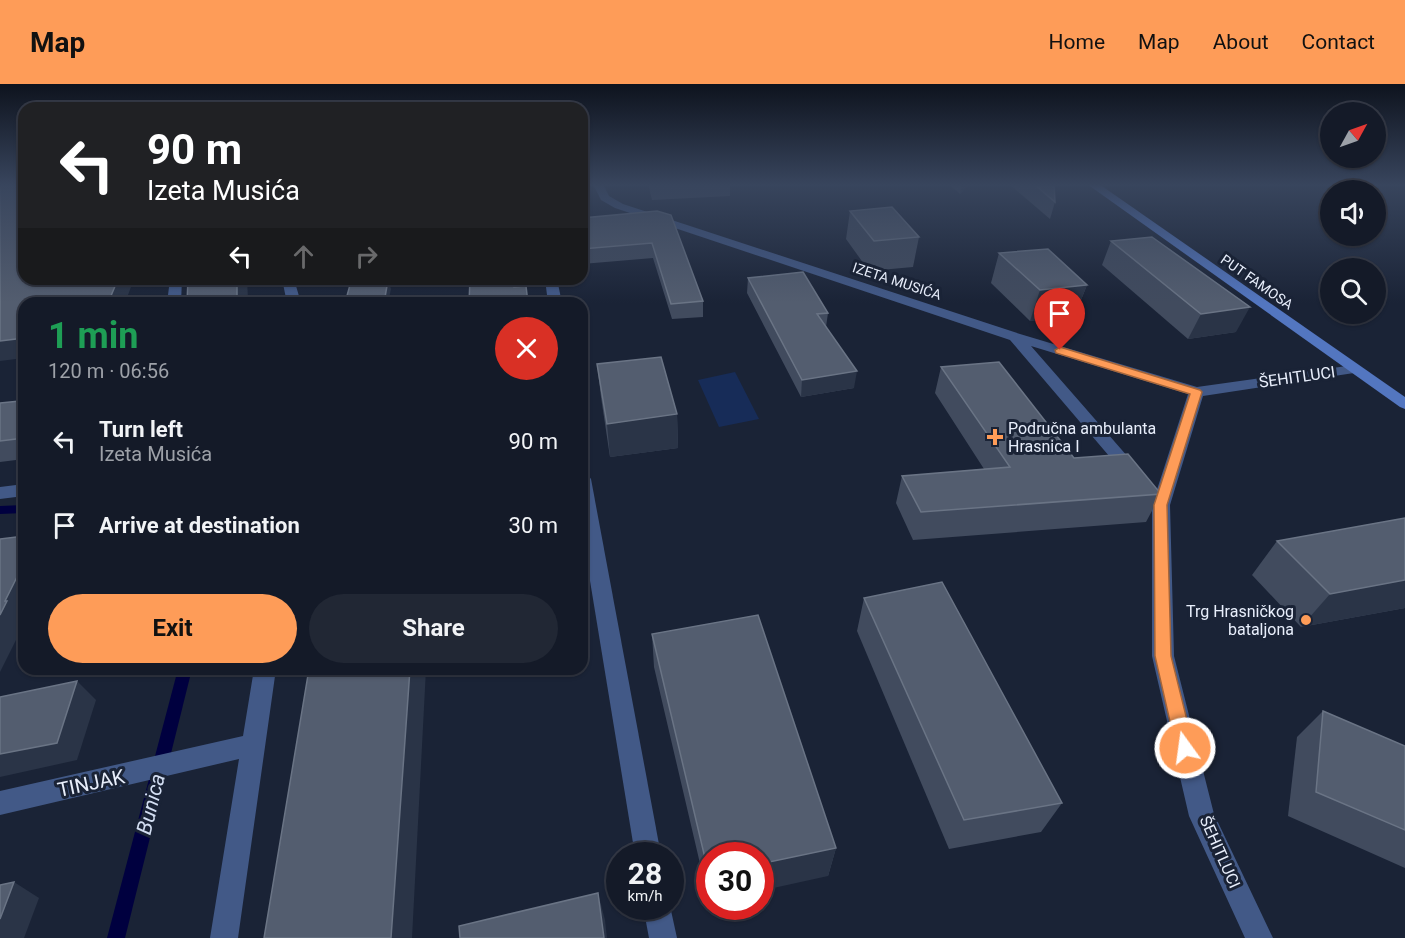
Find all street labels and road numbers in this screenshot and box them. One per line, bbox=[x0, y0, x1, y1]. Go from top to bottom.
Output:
street label: PUT FAMOSA bbox=[1218, 251, 1296, 313]
street label: IZETA MUSIĆA bbox=[851, 258, 944, 303]
street label: ŠEHITLUCI bbox=[1257, 361, 1336, 392]
street label: TINJAK bbox=[55, 764, 127, 802]
street label: ŠEHITLUCI bbox=[1196, 813, 1245, 891]

